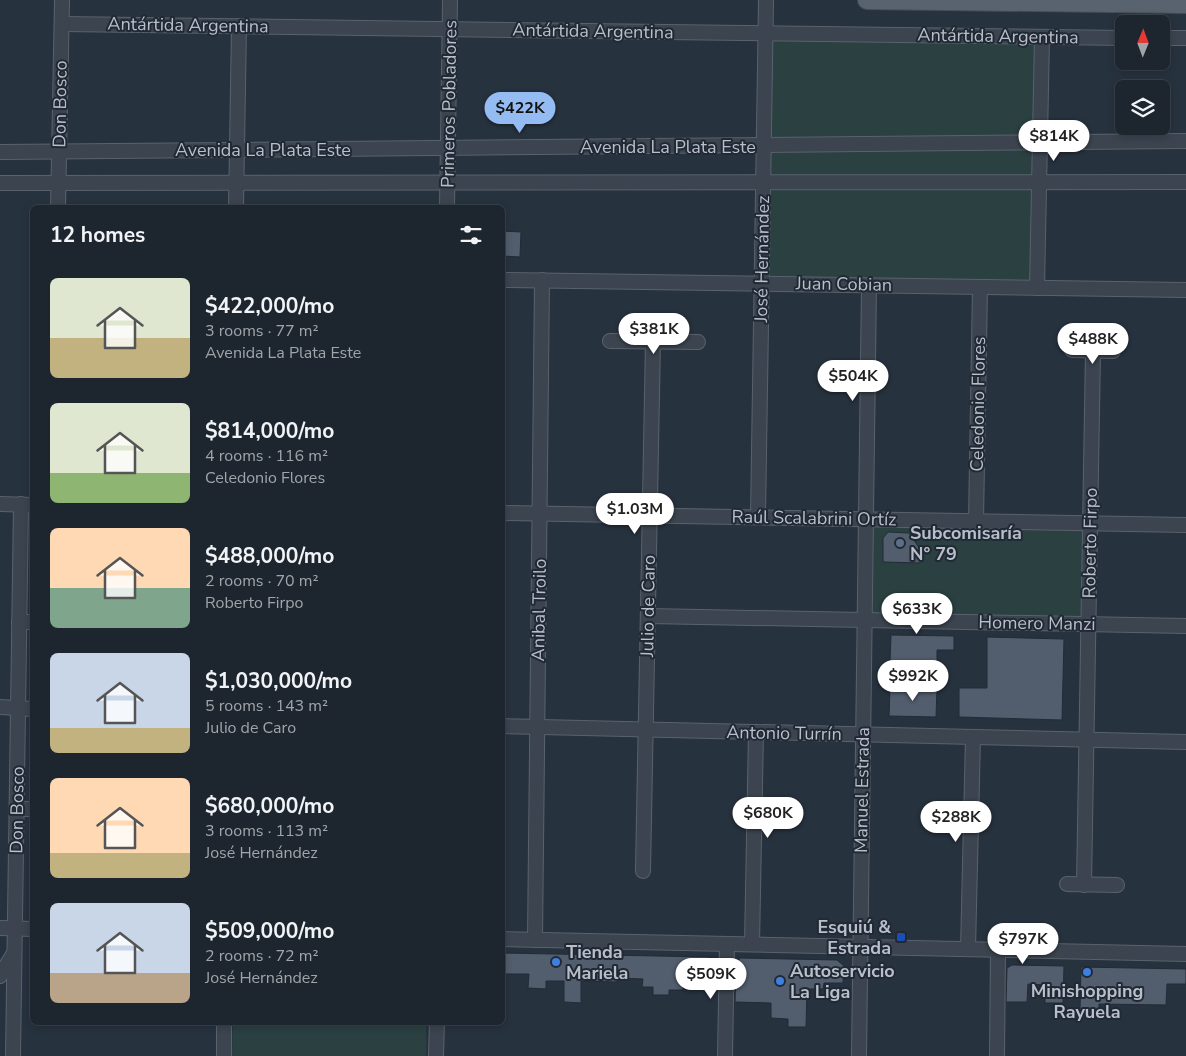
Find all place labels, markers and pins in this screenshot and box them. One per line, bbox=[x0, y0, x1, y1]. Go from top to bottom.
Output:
pin: $422K bbox=[485, 92, 555, 134]
pin: $814K bbox=[1019, 120, 1089, 162]
pin: $381K bbox=[619, 312, 689, 355]
pin: $488K bbox=[1058, 322, 1128, 365]
pin: $504K bbox=[818, 360, 888, 402]
pin: $1.03M bbox=[594, 492, 676, 535]
place label: Subcomisaría N° 79 bbox=[910, 521, 1022, 566]
marker: Subcomisaría N° 79 bbox=[894, 537, 906, 549]
pin: $633K bbox=[882, 592, 952, 635]
pin: $992K bbox=[878, 660, 948, 702]
pin: $680K bbox=[733, 796, 803, 839]
pin: $288K bbox=[921, 800, 991, 843]
place label: Esquiú & Estrada bbox=[817, 915, 892, 960]
pin: $797K bbox=[988, 922, 1058, 965]
marker: Esquiú & Estrada bbox=[895, 931, 907, 943]
place label: Tienda Mariela bbox=[566, 940, 628, 985]
marker: Tienda Mariela bbox=[550, 956, 562, 968]
pin: $509K bbox=[676, 958, 746, 1000]
place label: Autoservicio La Liga bbox=[790, 959, 895, 1004]
marker: Minishopping Rayuela bbox=[1081, 966, 1093, 978]
marker: Autoservicio La Liga bbox=[774, 975, 786, 987]
place label: Minishopping Rayuela bbox=[1031, 979, 1143, 1024]

